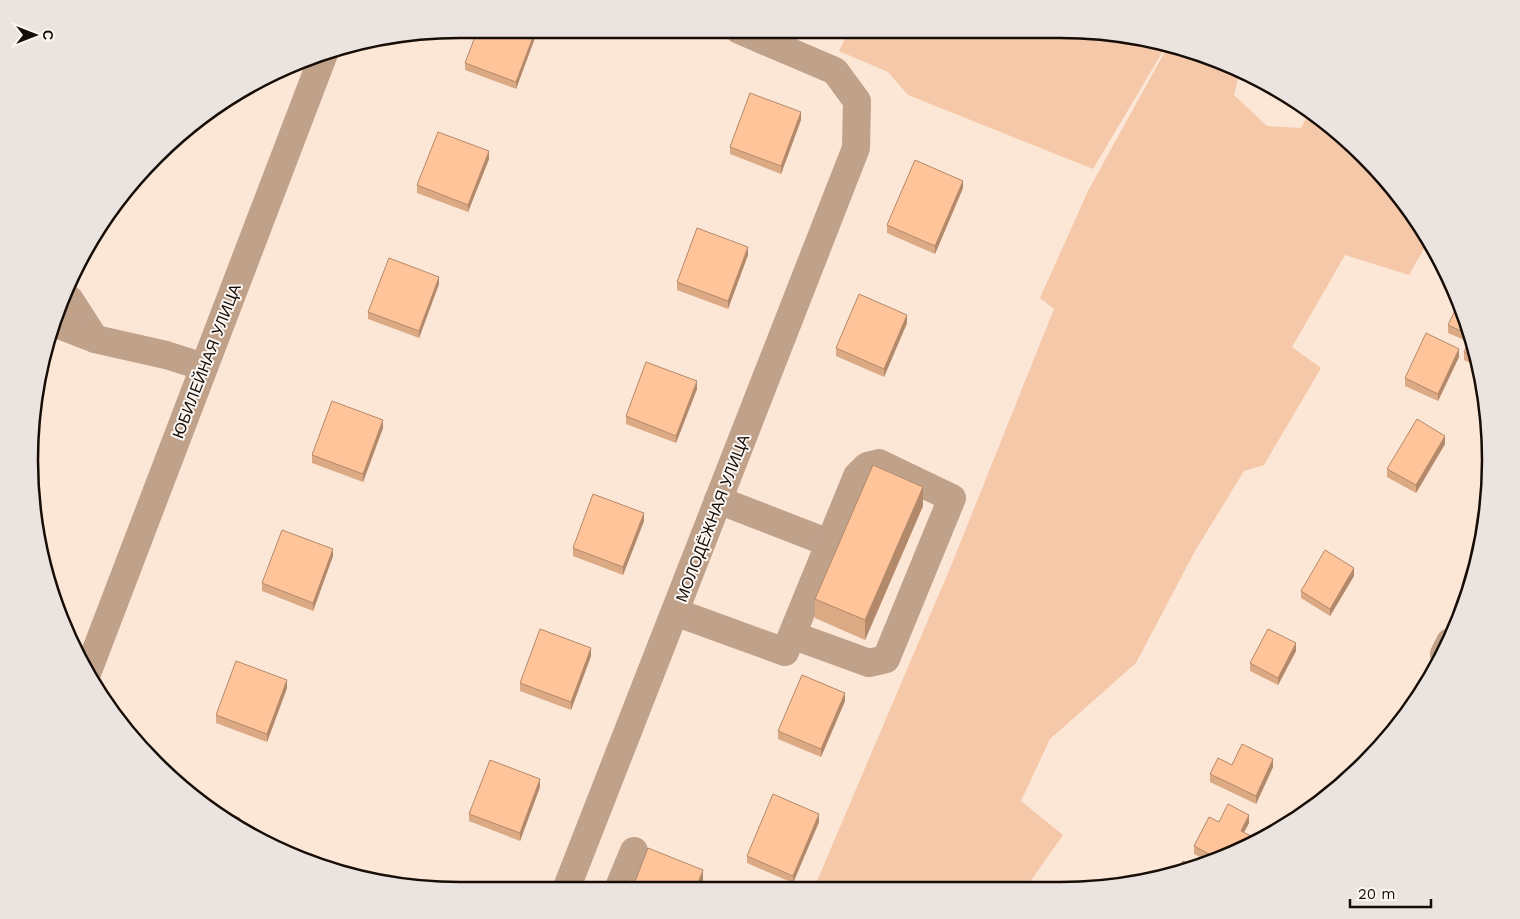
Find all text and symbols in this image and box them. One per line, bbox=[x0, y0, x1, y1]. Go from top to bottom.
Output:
north arrow bbox=[10, 10, 60, 60]
text: С bbox=[40, 30, 56, 40]
street label: ЮБИЛЕЙНАЯ УЛИЦА bbox=[168, 281, 245, 441]
street label: МОЛОДЁЖНАЯ УЛИЦА bbox=[672, 431, 753, 605]
scale bar bbox=[1350, 876, 1431, 908]
text: 20 m bbox=[1358, 885, 1396, 903]

